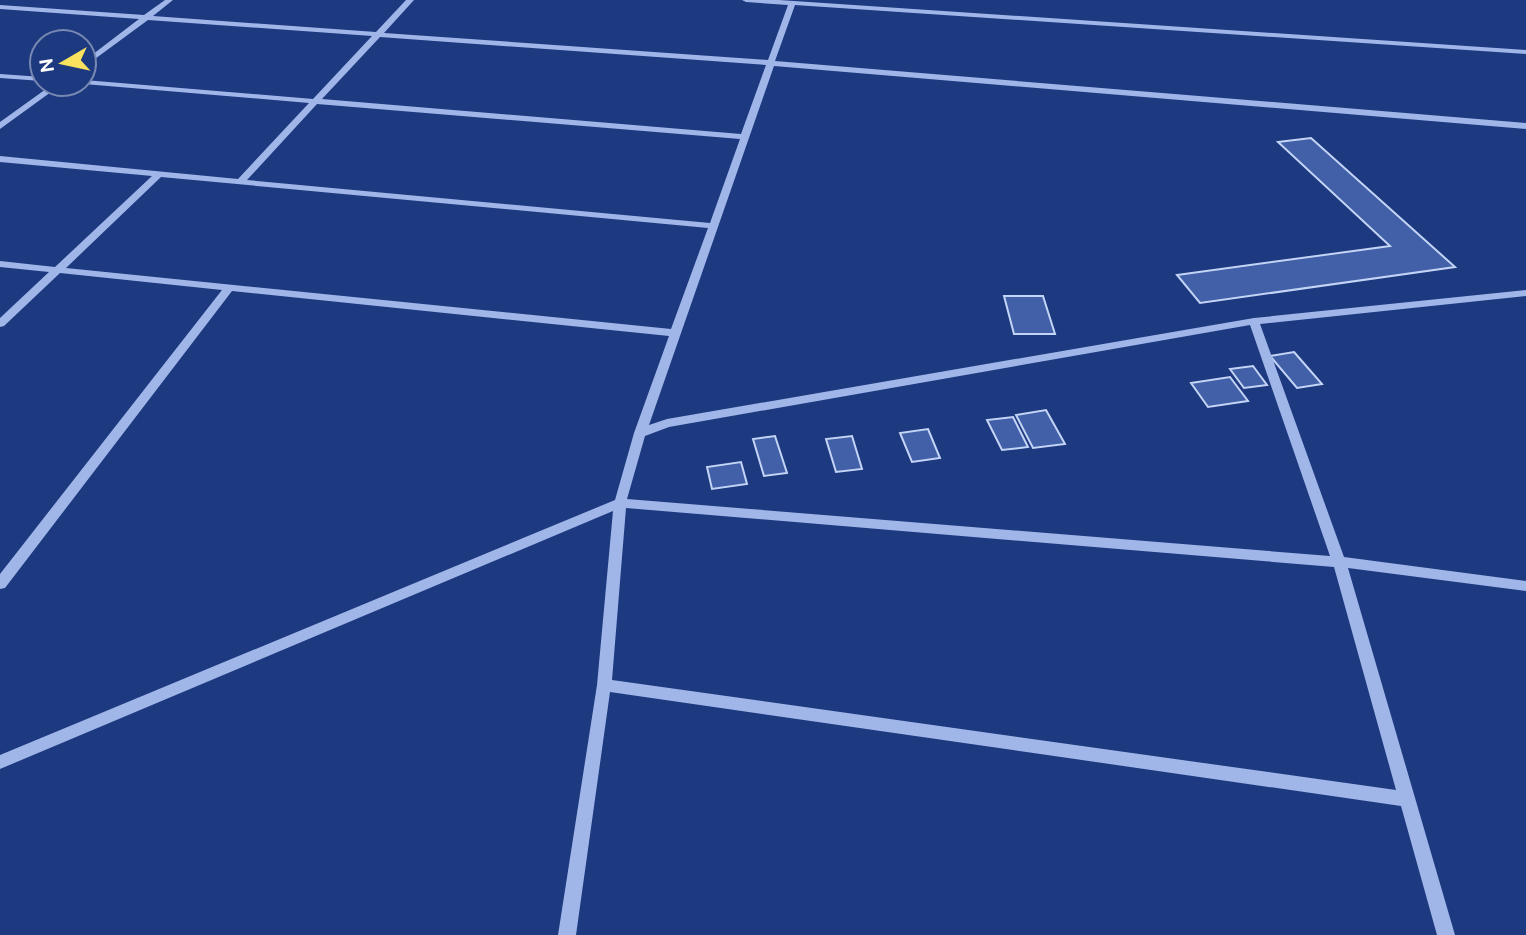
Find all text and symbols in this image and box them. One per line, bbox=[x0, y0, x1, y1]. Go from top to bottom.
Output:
north arrow bbox=[28, 28, 98, 98]
text: N bbox=[34, 57, 58, 74]

